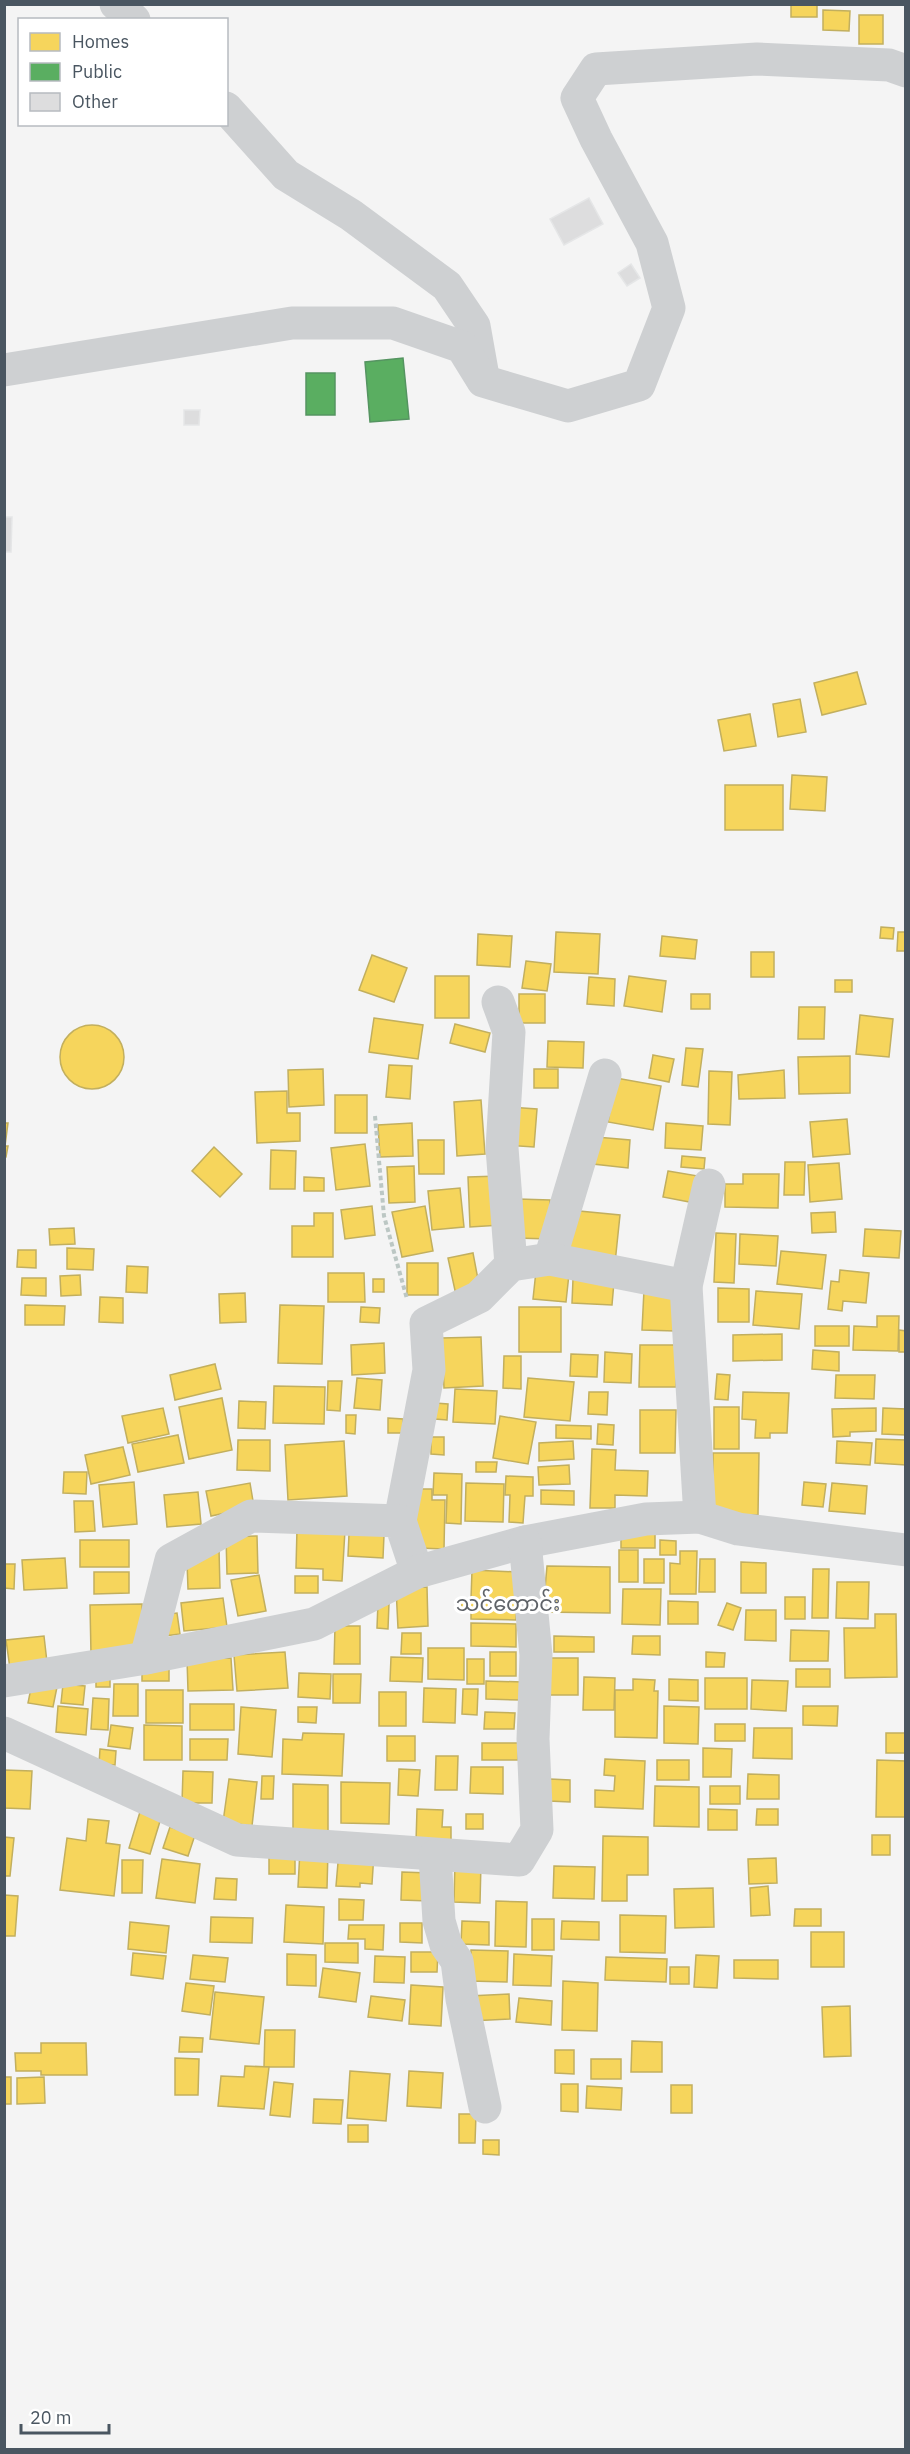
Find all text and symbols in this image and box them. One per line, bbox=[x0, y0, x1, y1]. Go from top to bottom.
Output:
legend bbox=[18, 18, 228, 126]
text: Homes bbox=[72, 30, 129, 53]
text: Public bbox=[72, 60, 122, 83]
text: Other bbox=[72, 90, 118, 113]
district label: သင်တောင်း bbox=[456, 1588, 560, 1617]
scale bar bbox=[21, 2397, 110, 2435]
text: 20 m bbox=[30, 2406, 72, 2429]

